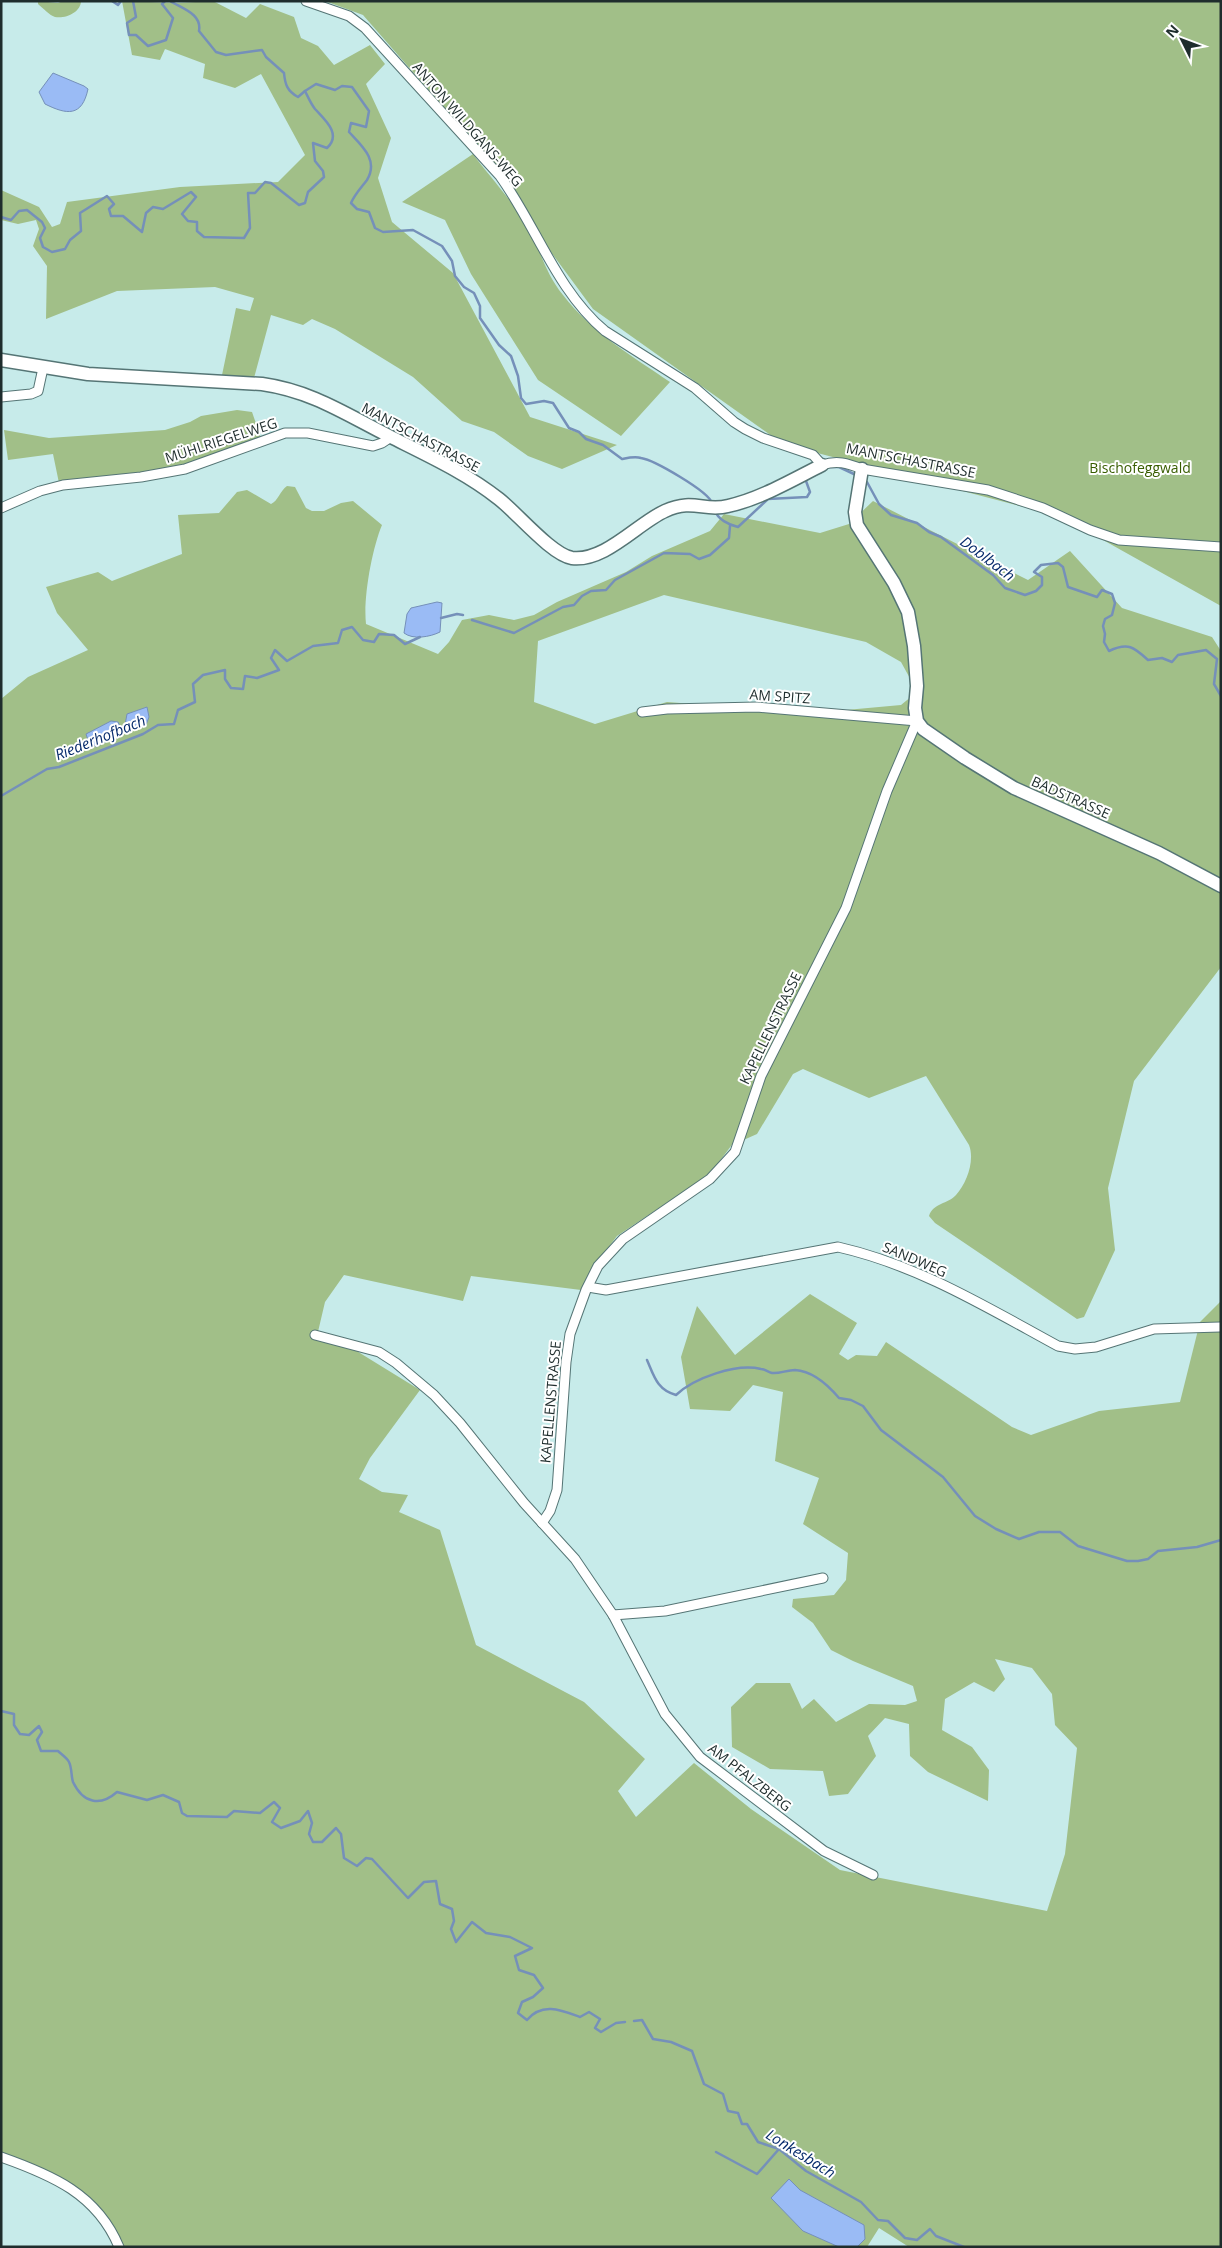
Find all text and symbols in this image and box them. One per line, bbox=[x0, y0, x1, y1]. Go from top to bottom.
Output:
north arrow bbox=[1157, 15, 1207, 65]
text: N bbox=[1161, 20, 1183, 42]
street label: ANTON WILDGANS-WEG bbox=[409, 58, 527, 190]
street label: MANTSCHASTRASSE bbox=[359, 398, 483, 476]
street label: MÜHLRIEGELWEG bbox=[162, 413, 280, 467]
street label: MANTSCHASTRASSE bbox=[845, 438, 977, 482]
park label: Bischofeggwald bbox=[1089, 458, 1191, 477]
water label: Doblbach bbox=[957, 531, 1019, 585]
street label: AM SPITZ bbox=[749, 684, 811, 708]
water label: Riederhofbach bbox=[52, 710, 148, 764]
street label: BADSTRASSE bbox=[1029, 771, 1113, 823]
street label: KAPELLENSTRASSE bbox=[735, 969, 805, 1087]
street label: SANDWEG bbox=[880, 1237, 950, 1281]
street label: KAPELLENSTRASSE bbox=[535, 1340, 565, 1464]
street label: AM PFALZBERG bbox=[705, 1739, 795, 1815]
water label: Lonkesbach bbox=[763, 2124, 839, 2182]

